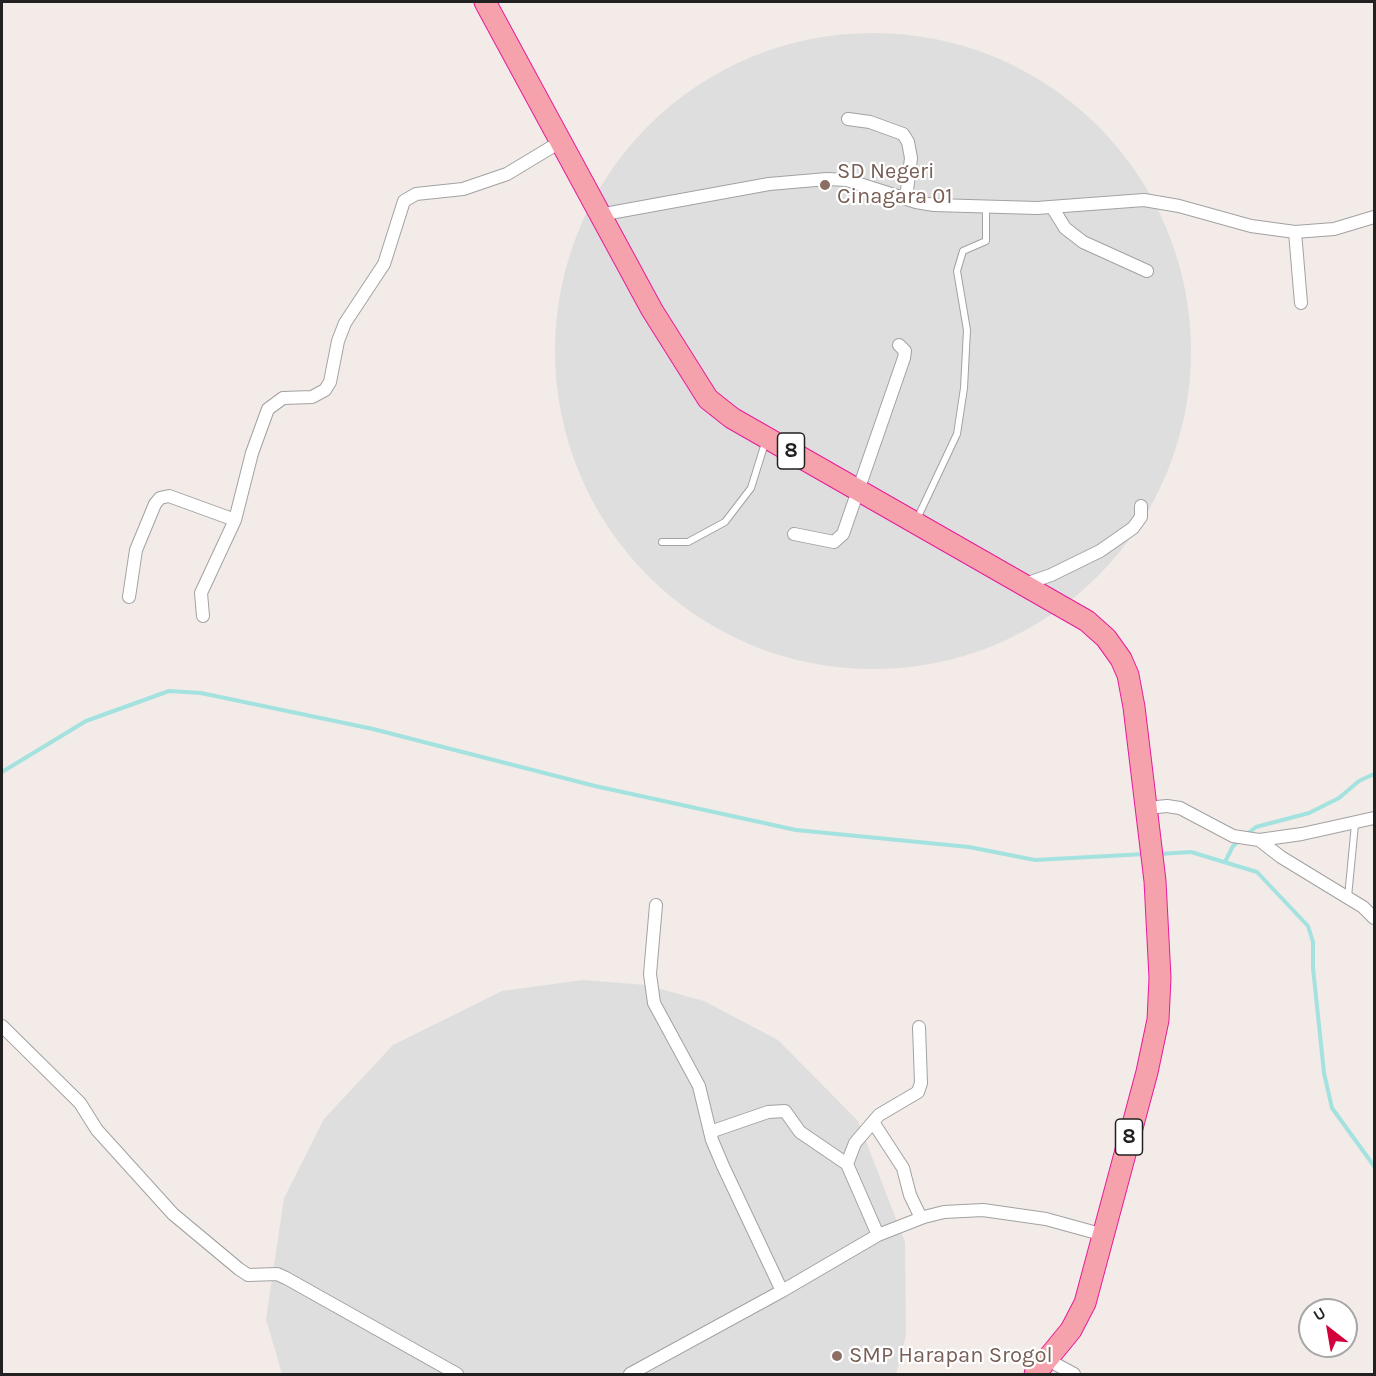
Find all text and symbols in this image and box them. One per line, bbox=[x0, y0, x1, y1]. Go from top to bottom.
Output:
place label: SD Negeri Cinagara 01 bbox=[837, 159, 953, 210]
marker: SD Negeri Cinagara 01 bbox=[818, 178, 832, 192]
road number: 8 bbox=[778, 433, 804, 469]
road number: 8 bbox=[1116, 1119, 1142, 1155]
north arrow bbox=[1298, 1298, 1358, 1358]
text: U bbox=[1310, 1303, 1329, 1325]
place label: SMP Harapan Srogol bbox=[849, 1343, 1053, 1369]
marker: SMP Harapan Srogol bbox=[830, 1349, 844, 1363]

